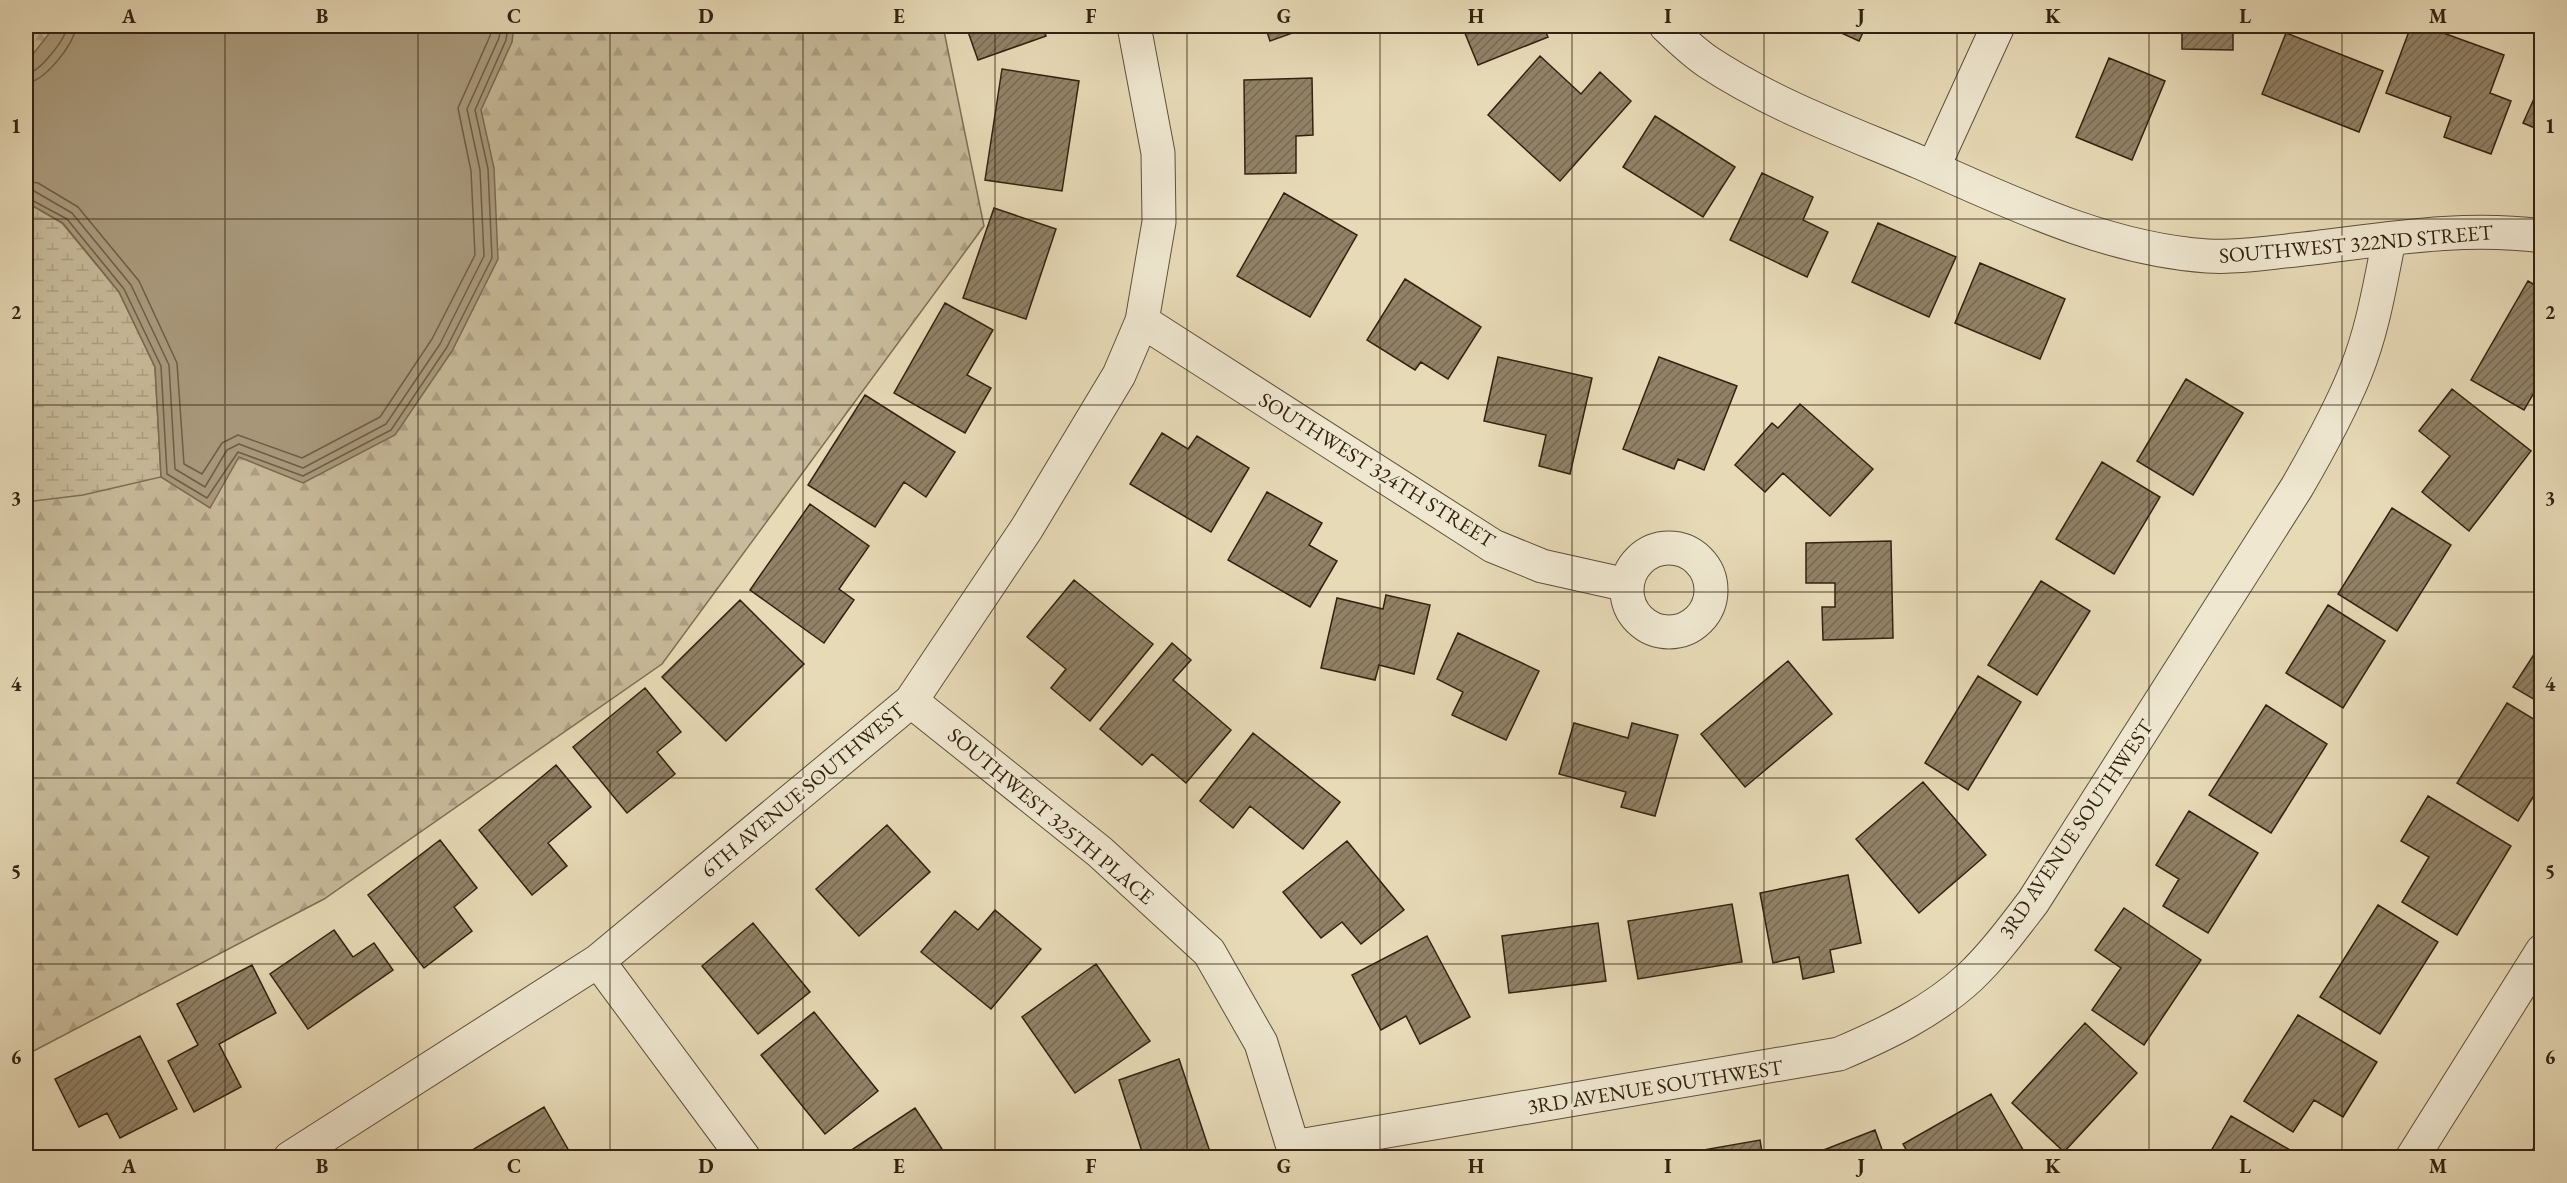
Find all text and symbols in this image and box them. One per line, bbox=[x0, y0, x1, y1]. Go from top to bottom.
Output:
text: A bbox=[121, 3, 137, 29]
text: B bbox=[316, 3, 328, 29]
text: C bbox=[507, 3, 521, 29]
text: D bbox=[698, 3, 714, 29]
text: E bbox=[893, 3, 905, 29]
text: F bbox=[1086, 3, 1097, 29]
text: G bbox=[1277, 3, 1291, 29]
text: H bbox=[1468, 3, 1484, 29]
text: I bbox=[1664, 3, 1672, 29]
text: J bbox=[1855, 3, 1865, 29]
text: K bbox=[2045, 3, 2061, 29]
text: L bbox=[2239, 3, 2251, 29]
text: M bbox=[2429, 3, 2447, 29]
text: 1 bbox=[11, 113, 21, 139]
text: 1 bbox=[2545, 113, 2555, 139]
street label: SOUTHWEST 322ND STREET bbox=[2218, 218, 2495, 269]
text: 2 bbox=[11, 299, 22, 325]
text: 2 bbox=[2545, 299, 2556, 325]
street label: SOUTHWEST 324TH STREET bbox=[1254, 386, 1501, 554]
text: 3 bbox=[11, 485, 21, 511]
text: 3 bbox=[2545, 485, 2555, 511]
text: 4 bbox=[11, 671, 22, 697]
text: 4 bbox=[2545, 671, 2556, 697]
street label: 6TH AVENUE SOUTHWEST bbox=[695, 696, 911, 883]
street label: 3RD AVENUE SOUTHWEST bbox=[1992, 713, 2159, 943]
street label: SOUTHWEST 325TH PLACE bbox=[942, 721, 1160, 910]
text: 5 bbox=[11, 858, 21, 884]
text: 5 bbox=[2545, 858, 2555, 884]
text: 6 bbox=[11, 1044, 22, 1070]
text: 6 bbox=[2545, 1044, 2556, 1070]
street label: 3RD AVENUE SOUTHWEST bbox=[1525, 1053, 1785, 1120]
text: A bbox=[121, 1153, 137, 1179]
text: B bbox=[316, 1153, 328, 1179]
text: C bbox=[507, 1153, 521, 1179]
text: D bbox=[698, 1153, 714, 1179]
text: E bbox=[893, 1153, 905, 1179]
text: F bbox=[1086, 1153, 1097, 1179]
text: G bbox=[1277, 1153, 1291, 1179]
text: H bbox=[1468, 1153, 1484, 1179]
text: I bbox=[1664, 1153, 1672, 1179]
text: J bbox=[1855, 1153, 1865, 1179]
text: K bbox=[2045, 1153, 2061, 1179]
text: L bbox=[2239, 1153, 2251, 1179]
text: M bbox=[2429, 1153, 2447, 1179]

